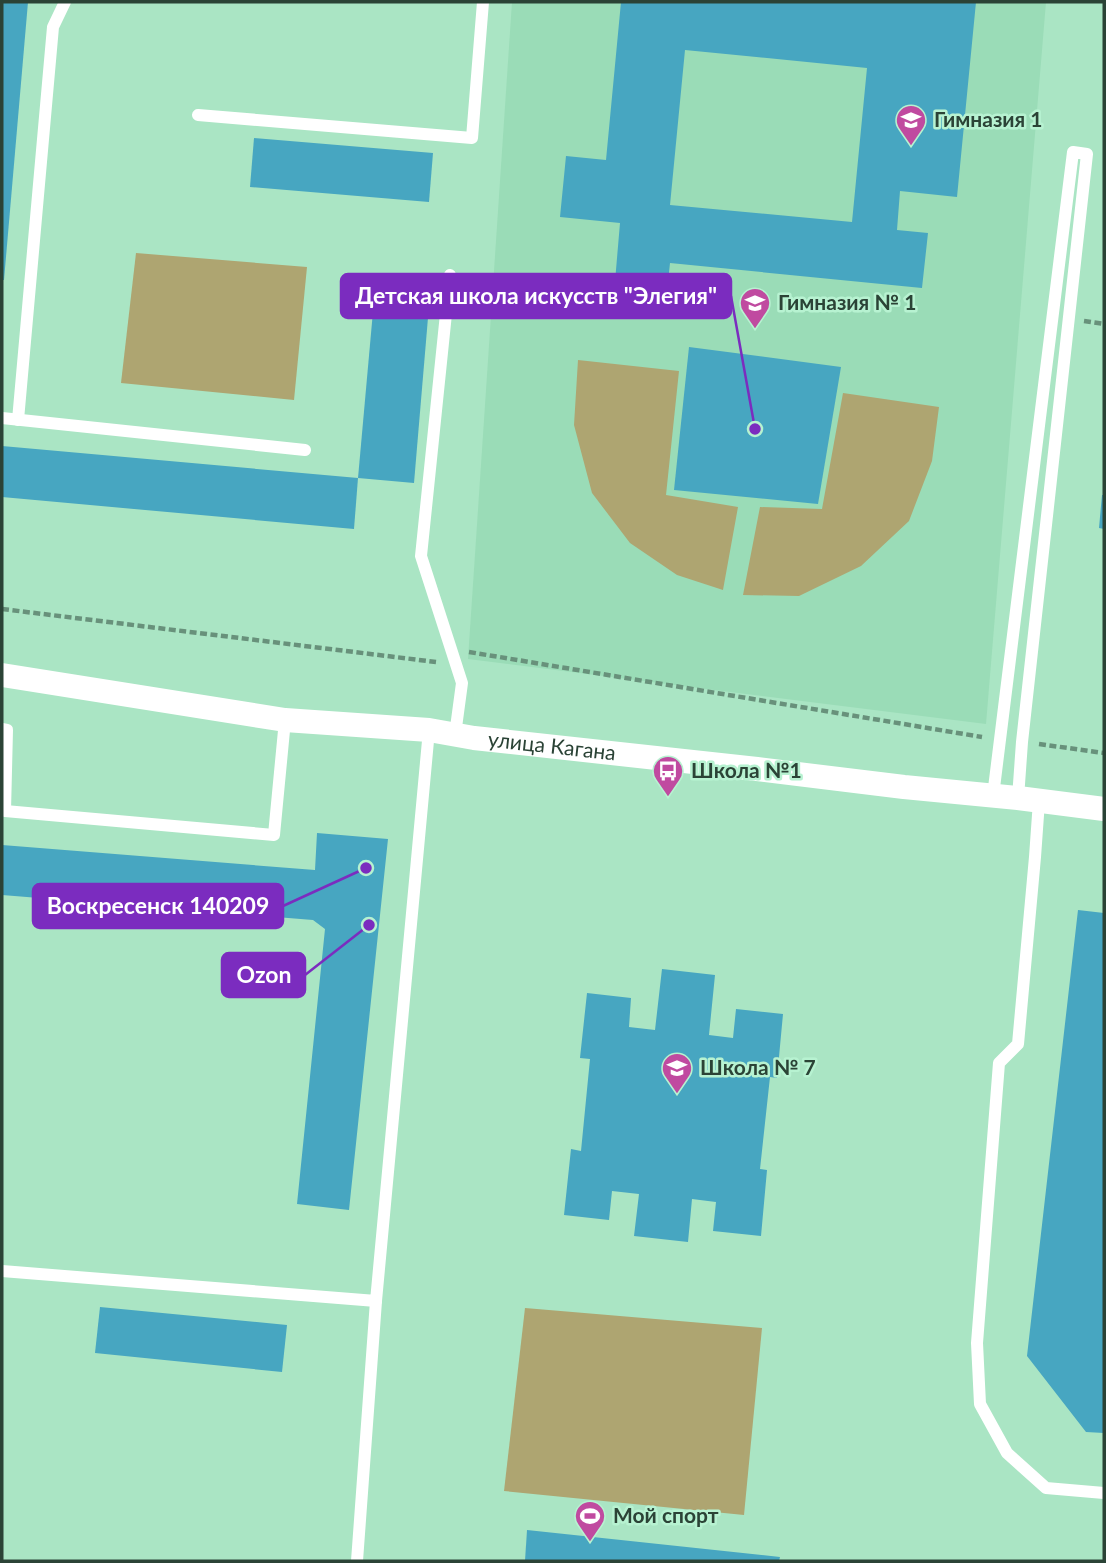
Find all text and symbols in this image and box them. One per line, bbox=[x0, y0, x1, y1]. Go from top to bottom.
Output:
school or university icon: Гимназия 1 bbox=[894, 103, 928, 147]
place label: Гимназия 1 bbox=[934, 106, 1043, 131]
callout: Детская школа искусств "Элегия" bbox=[341, 274, 731, 318]
text: Детская школа искусств "Элегия" bbox=[355, 281, 717, 309]
school or university icon: Гимназия № 1 bbox=[738, 286, 772, 330]
place label: Гимназия № 1 bbox=[778, 289, 916, 314]
street label: улица Кагана bbox=[487, 726, 617, 764]
bus stop icon: Школа №1 bbox=[651, 754, 685, 798]
place label: Школа №1 bbox=[691, 757, 802, 782]
callout: Воскресенск 140209 bbox=[33, 884, 283, 928]
text: Воскресенск 140209 bbox=[47, 891, 269, 919]
callout: Ozon bbox=[222, 953, 305, 997]
text: Ozon bbox=[237, 960, 291, 988]
school or university icon: Школа № 7 bbox=[660, 1051, 694, 1095]
place label: Школа № 7 bbox=[700, 1054, 816, 1079]
sports icon: Мой спорт bbox=[573, 1499, 607, 1543]
place label: Мой спорт bbox=[613, 1502, 719, 1527]

